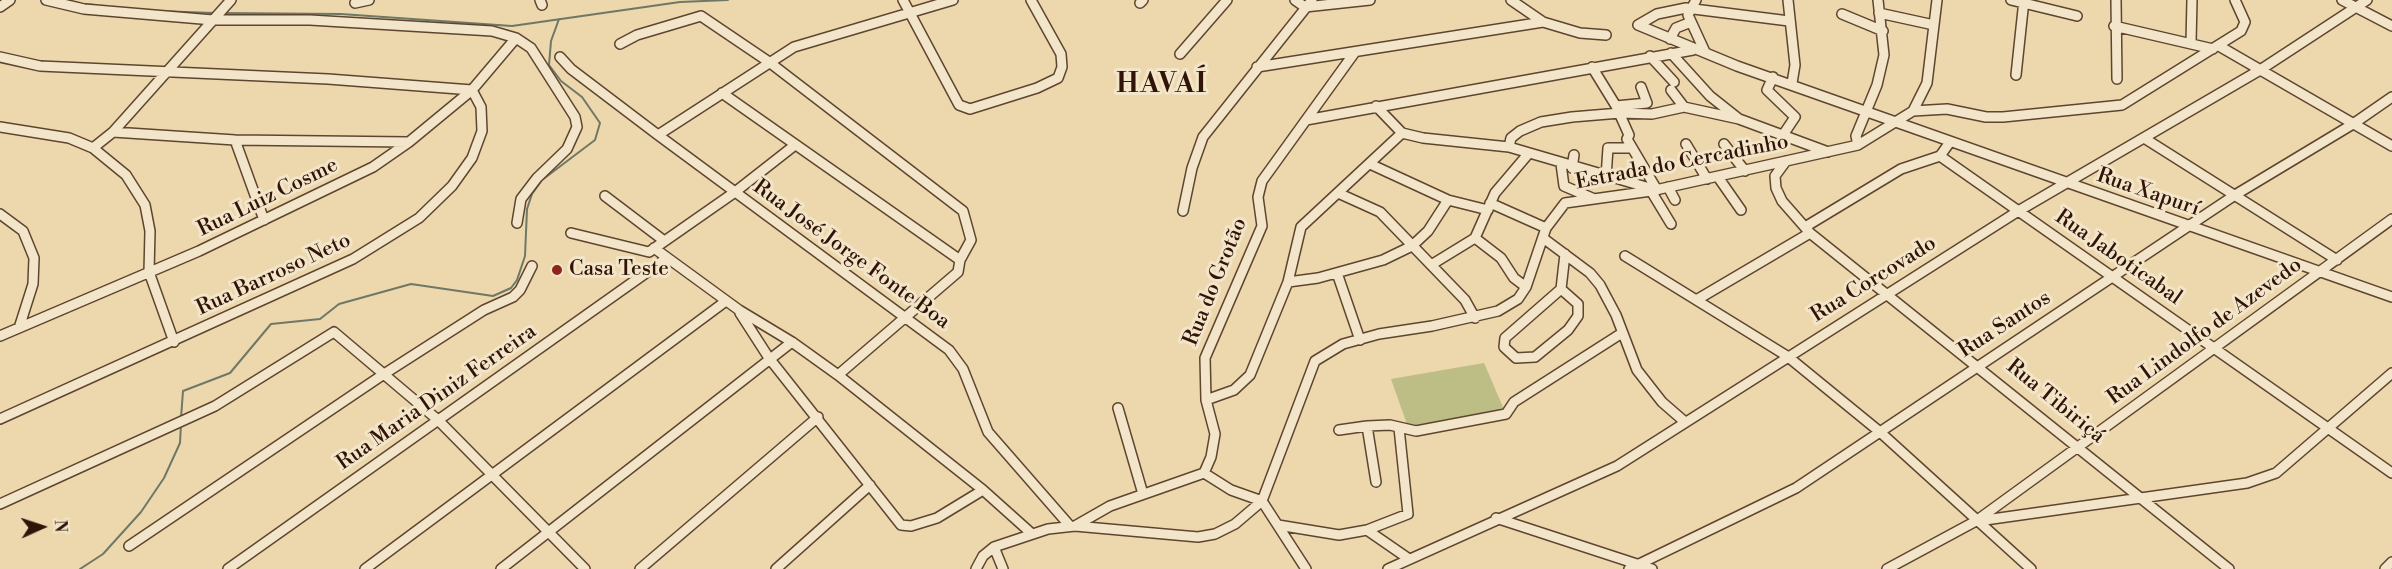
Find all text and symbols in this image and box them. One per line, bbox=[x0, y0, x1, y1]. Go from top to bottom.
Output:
district label: HAVAÍ bbox=[1116, 70, 1208, 102]
street label: Estrada do Cercadinho bbox=[1573, 130, 1791, 196]
street label: Rua Luiz Cosme bbox=[194, 153, 342, 243]
street label: Rua Xapurí bbox=[2093, 164, 2203, 222]
street label: Rua José Jorge Fonte Boa bbox=[747, 175, 955, 335]
street label: Rua Jaboticabal bbox=[2050, 205, 2186, 311]
street label: Rua do Grotão bbox=[1179, 214, 1253, 350]
street label: Rua Barroso Neto bbox=[193, 228, 355, 322]
street label: Rua Corcovado bbox=[1807, 231, 1941, 329]
street label: Rua Lindolfo de Azevedo bbox=[2103, 253, 2307, 411]
place label: Casa Teste bbox=[569, 257, 669, 283]
marker: Casa Teste bbox=[550, 263, 564, 277]
street label: Rua Santos bbox=[1954, 286, 2056, 364]
street label: Rua Maria Diniz Ferreira bbox=[332, 320, 542, 476]
street label: Rua Tibiriçá bbox=[2001, 355, 2109, 449]
north arrow bbox=[12, 497, 72, 557]
text: N bbox=[50, 519, 70, 533]

